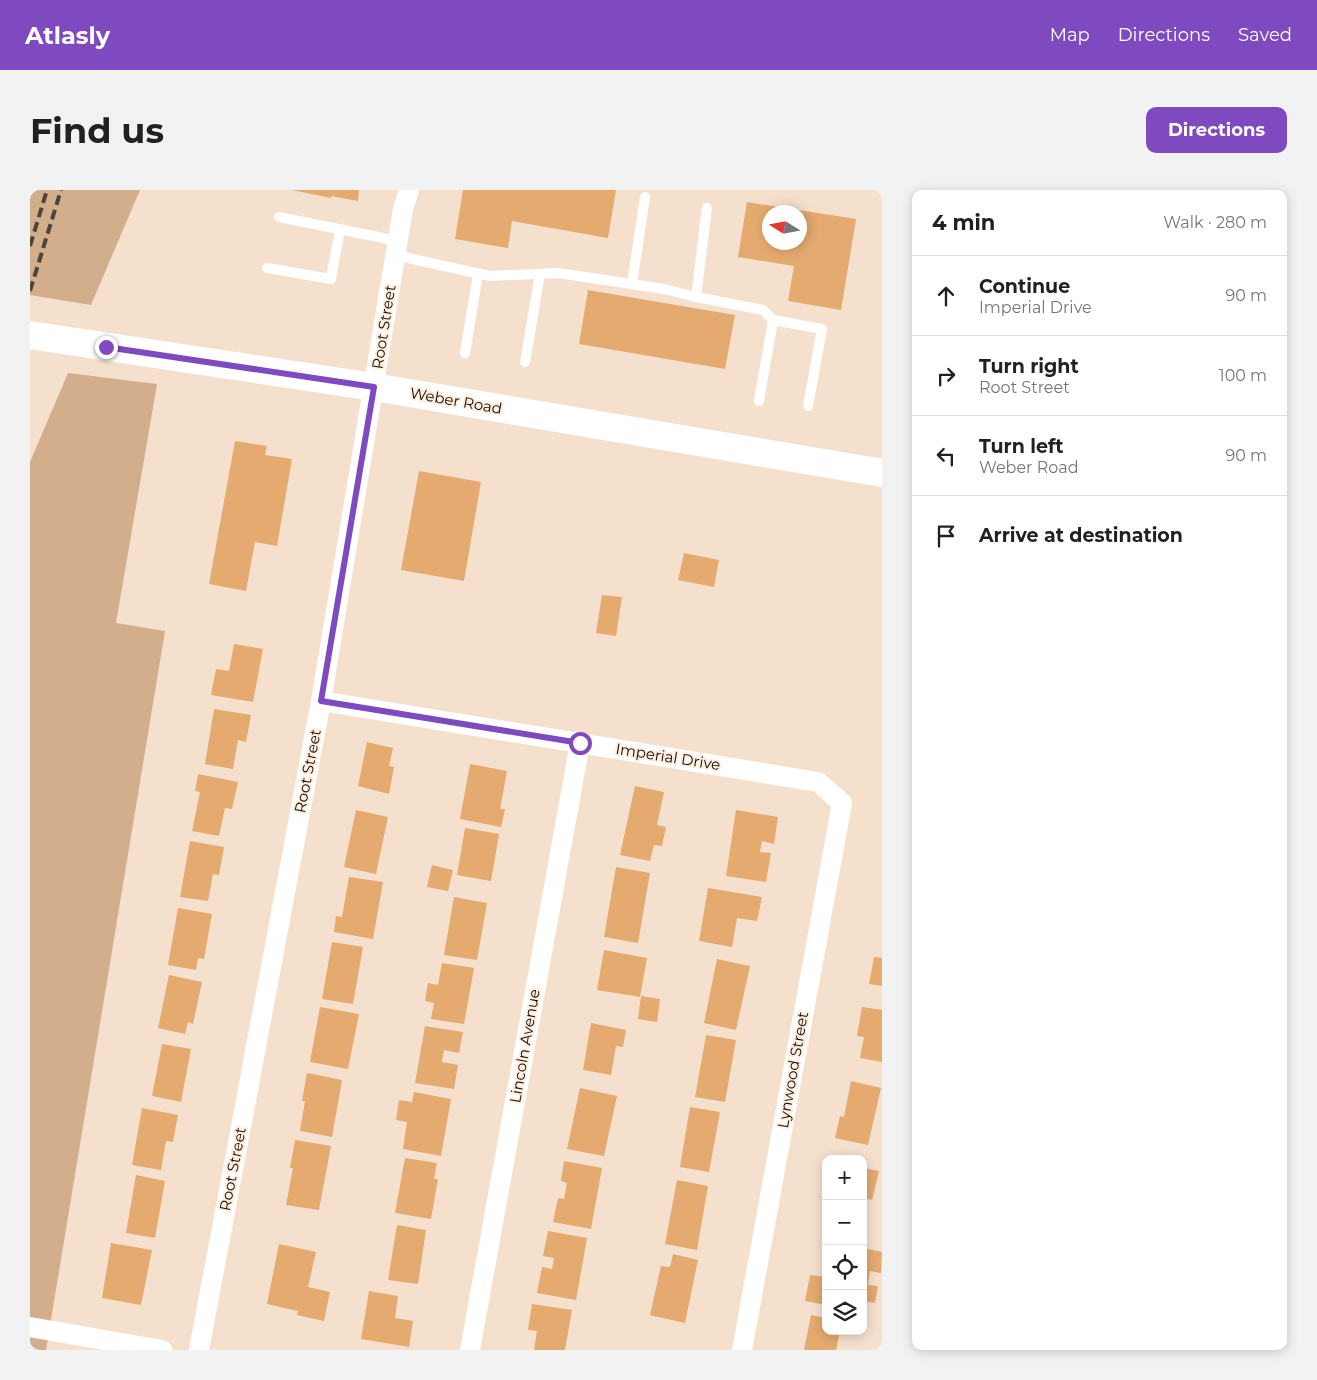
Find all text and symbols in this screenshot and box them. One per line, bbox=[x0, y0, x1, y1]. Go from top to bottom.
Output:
text: Atlasly bbox=[25, 21, 110, 50]
text: Map bbox=[1050, 24, 1090, 46]
text: Directions bbox=[1118, 24, 1210, 46]
text: Saved bbox=[1238, 24, 1292, 46]
button: Directions bbox=[1146, 107, 1287, 153]
text: Find us bbox=[30, 109, 164, 152]
north arrow bbox=[762, 205, 807, 250]
text: 4 min bbox=[932, 210, 995, 235]
text: Walk · 280 m bbox=[1163, 213, 1267, 232]
text: Continue bbox=[979, 275, 1070, 298]
icon: ahead bbox=[932, 282, 960, 310]
street label: Root Street bbox=[367, 283, 400, 370]
text: 90 m bbox=[1225, 286, 1267, 305]
text: Imperial Drive bbox=[979, 298, 1092, 317]
route end bbox=[95, 336, 118, 359]
text: Turn right bbox=[979, 355, 1079, 378]
icon: right bbox=[932, 362, 960, 390]
text: 100 m bbox=[1219, 366, 1267, 385]
text: Root Street bbox=[979, 378, 1070, 397]
street label: Weber Road bbox=[408, 383, 504, 418]
text: Turn left bbox=[979, 435, 1064, 458]
icon: left bbox=[932, 442, 960, 470]
text: 90 m bbox=[1225, 446, 1267, 465]
text: Weber Road bbox=[979, 458, 1079, 477]
icon: arrive bbox=[932, 522, 960, 550]
text: Arrive at destination bbox=[979, 524, 1183, 547]
street label: Root Street bbox=[290, 727, 325, 814]
route start bbox=[569, 732, 592, 755]
street label: Imperial Drive bbox=[614, 739, 722, 774]
street label: Lincoln Avenue bbox=[505, 987, 544, 1104]
street label: Lynwood Street bbox=[773, 1010, 812, 1130]
street label: Root Street bbox=[215, 1125, 250, 1212]
map controls bbox=[822, 1155, 867, 1335]
button: + bbox=[822, 1155, 867, 1200]
button: − bbox=[822, 1200, 867, 1245]
button: locate bbox=[822, 1245, 867, 1290]
button: layers bbox=[822, 1290, 867, 1335]

